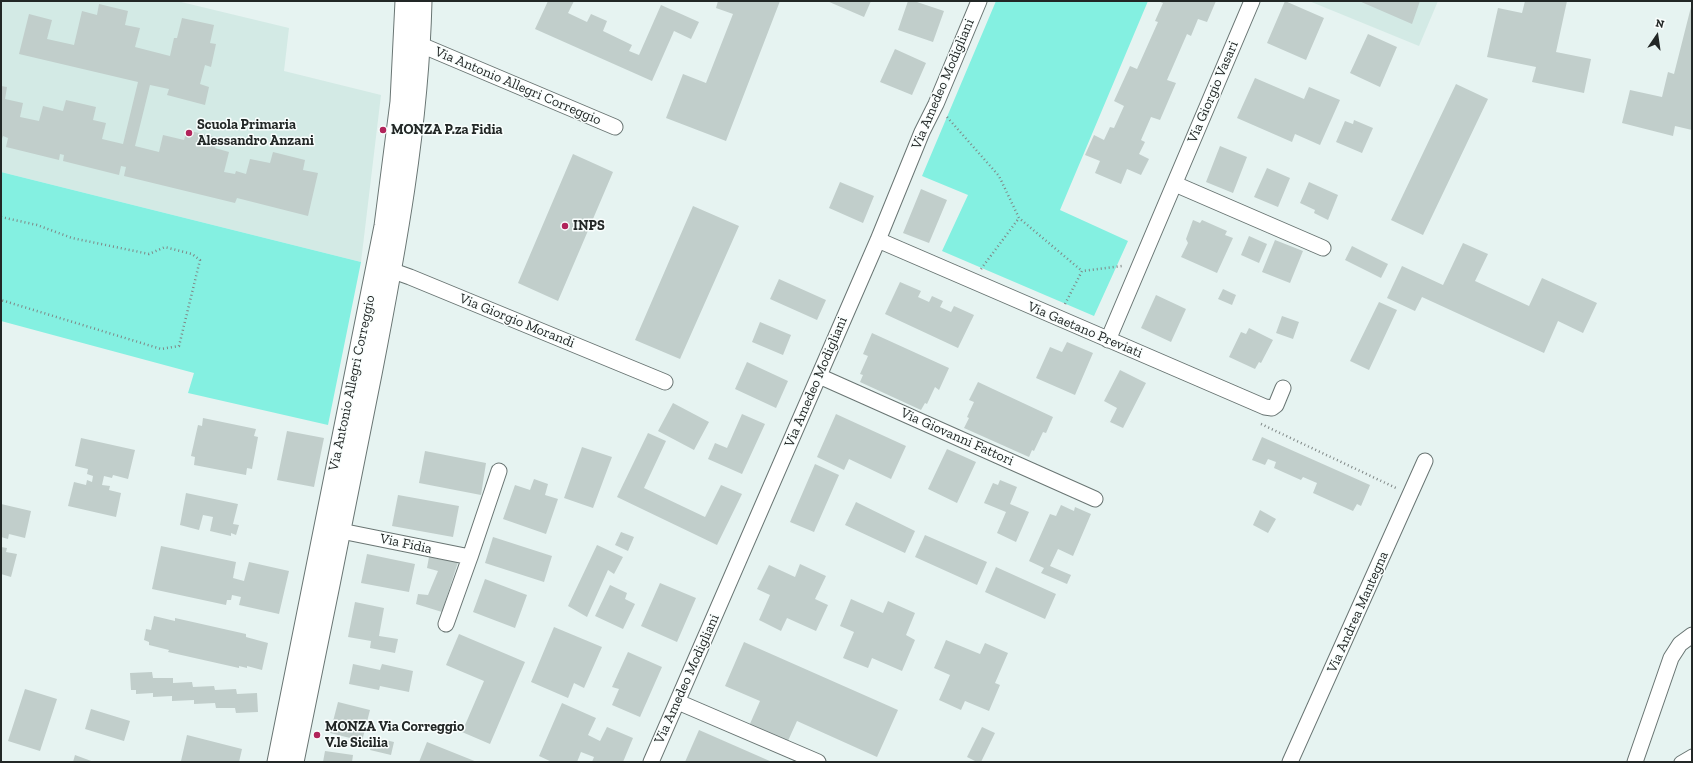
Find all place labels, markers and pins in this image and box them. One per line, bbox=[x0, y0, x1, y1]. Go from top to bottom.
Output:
place label: Scuola Primaria Alessandro Anzani bbox=[197, 117, 314, 150]
place label: MONZA P.za Fidia bbox=[391, 122, 503, 138]
marker: MONZA P.za Fidia bbox=[378, 125, 388, 135]
marker: Scuola Primaria Alessandro Anzani bbox=[184, 128, 194, 138]
place label: INPS bbox=[573, 218, 605, 234]
marker: INPS bbox=[560, 221, 570, 231]
place label: MONZA Via Correggio V.le Sicilia bbox=[325, 719, 464, 752]
marker: MONZA Via Correggio V.le Sicilia bbox=[312, 730, 322, 740]

